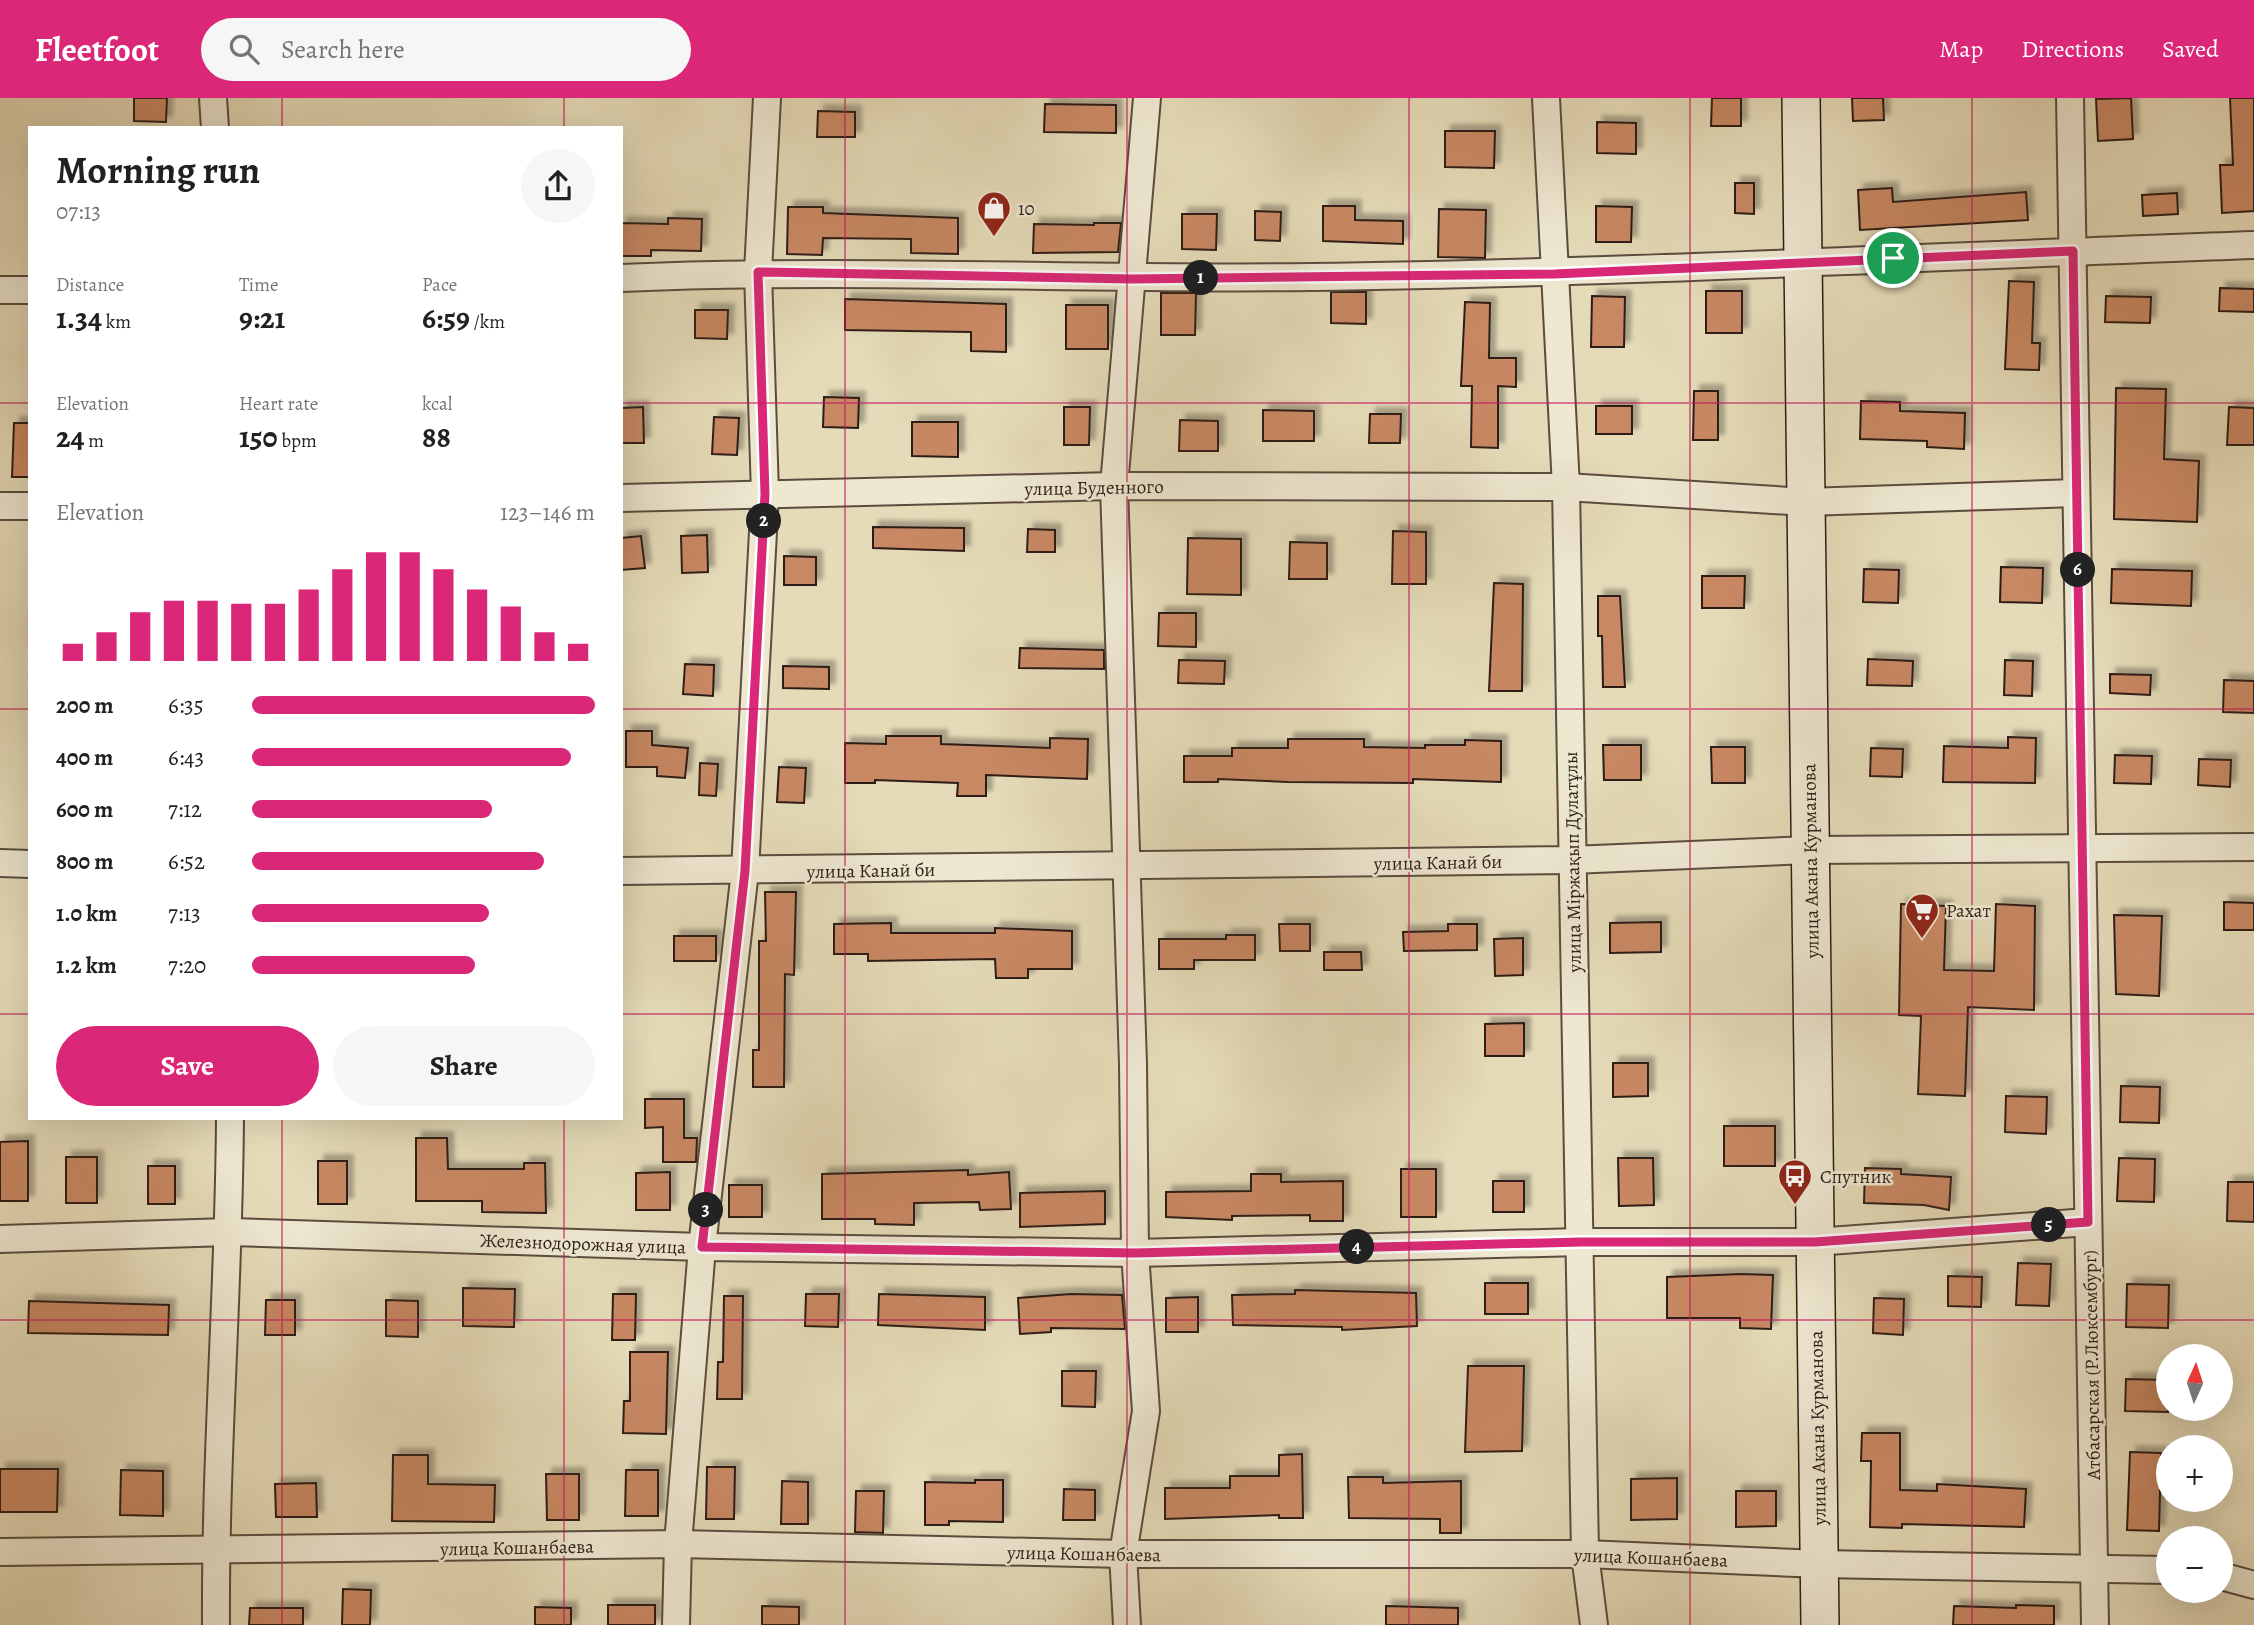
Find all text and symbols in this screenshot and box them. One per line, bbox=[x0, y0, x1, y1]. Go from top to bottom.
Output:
search box bbox=[201, 18, 691, 81]
text: Fleetfoot bbox=[35, 27, 159, 72]
icon: search bbox=[225, 30, 263, 68]
text: Search here bbox=[281, 32, 405, 67]
text: Map bbox=[1939, 33, 1983, 65]
text: Directions bbox=[2021, 33, 2124, 65]
text: Saved bbox=[2162, 33, 2219, 65]
text: Morning run bbox=[56, 144, 260, 196]
button: share bbox=[521, 149, 595, 223]
shop icon: 10 bbox=[975, 189, 1013, 238]
text: 07:13 bbox=[56, 196, 101, 227]
place label: 10 bbox=[1018, 196, 1035, 222]
pin bbox=[1863, 228, 1923, 288]
icon: arrive bbox=[1874, 239, 1912, 277]
pin: 1 bbox=[1184, 260, 1218, 296]
text: 1 bbox=[1197, 264, 1204, 290]
text: Distance bbox=[56, 272, 124, 298]
text: Time bbox=[239, 272, 278, 298]
text: Pace bbox=[422, 272, 457, 298]
text: 1.34 bbox=[56, 298, 102, 338]
text: 9:21 bbox=[239, 298, 285, 338]
text: 6:59 bbox=[422, 298, 470, 338]
text: km bbox=[102, 309, 131, 335]
text: /km bbox=[470, 309, 505, 335]
text: Elevation bbox=[56, 391, 129, 417]
text: Heart rate bbox=[239, 391, 318, 417]
text: kcal bbox=[422, 391, 452, 417]
text: 24 bbox=[56, 417, 85, 457]
text: 150 bbox=[239, 417, 278, 457]
text: 88 bbox=[422, 417, 451, 457]
text: m bbox=[85, 428, 104, 454]
text: bpm bbox=[278, 428, 317, 454]
street label: улица Буденного bbox=[1023, 474, 1164, 502]
text: Elevation bbox=[56, 497, 144, 528]
text: 123–146 m bbox=[500, 497, 595, 528]
pin: 2 bbox=[746, 504, 782, 538]
text: 2 bbox=[759, 507, 768, 533]
pin: 6 bbox=[2060, 552, 2096, 588]
text: 6 bbox=[2073, 556, 2082, 582]
text: 200 m bbox=[56, 690, 114, 721]
text: 6:35 bbox=[168, 690, 204, 721]
text: 400 m bbox=[56, 742, 113, 773]
text: 6:43 bbox=[168, 742, 204, 773]
street label: улица Міржақып Дулатұлы bbox=[1558, 751, 1588, 974]
street label: улица Акана Курманова bbox=[1796, 763, 1826, 960]
text: 600 m bbox=[56, 794, 113, 825]
text: 7:12 bbox=[168, 794, 202, 825]
text: 800 m bbox=[56, 846, 113, 877]
text: 6:52 bbox=[168, 846, 205, 877]
street label: улица Канай би bbox=[1372, 849, 1503, 877]
street label: улица Канай би bbox=[805, 857, 936, 885]
supermarket icon: Рахат bbox=[1903, 891, 1941, 940]
text: 1.0 km bbox=[56, 898, 117, 929]
text: 7:13 bbox=[168, 898, 201, 929]
place label: Рахат bbox=[1946, 898, 1992, 924]
text: 1.2 km bbox=[56, 950, 117, 981]
text: 7:20 bbox=[168, 950, 206, 981]
button: Save bbox=[56, 1026, 319, 1106]
button: Share bbox=[333, 1026, 595, 1106]
bus stop icon: Спутник bbox=[1776, 1157, 1814, 1206]
place label: Спутник bbox=[1820, 1164, 1892, 1190]
pin: 3 bbox=[688, 1192, 724, 1228]
text: 3 bbox=[701, 1196, 710, 1222]
pin: 5 bbox=[2032, 1208, 2066, 1242]
text: 5 bbox=[2044, 1211, 2053, 1237]
street label: Железнодорожная улица bbox=[480, 1227, 687, 1261]
pin: 4 bbox=[1340, 1230, 1374, 1264]
text: 4 bbox=[1352, 1233, 1361, 1259]
street label: Атбасарская (Р.Люксембург) bbox=[2077, 1250, 2107, 1481]
street label: улица Акана Курманова bbox=[1803, 1330, 1833, 1527]
north arrow bbox=[2156, 1344, 2233, 1421]
map controls bbox=[2156, 1344, 2233, 1603]
button: + bbox=[2156, 1435, 2233, 1512]
button: − bbox=[2156, 1526, 2233, 1603]
street label: улица Кошанбаева bbox=[439, 1534, 594, 1562]
street label: улица Кошанбаева bbox=[1006, 1540, 1161, 1568]
street label: улица Кошанбаева bbox=[1573, 1542, 1729, 1574]

